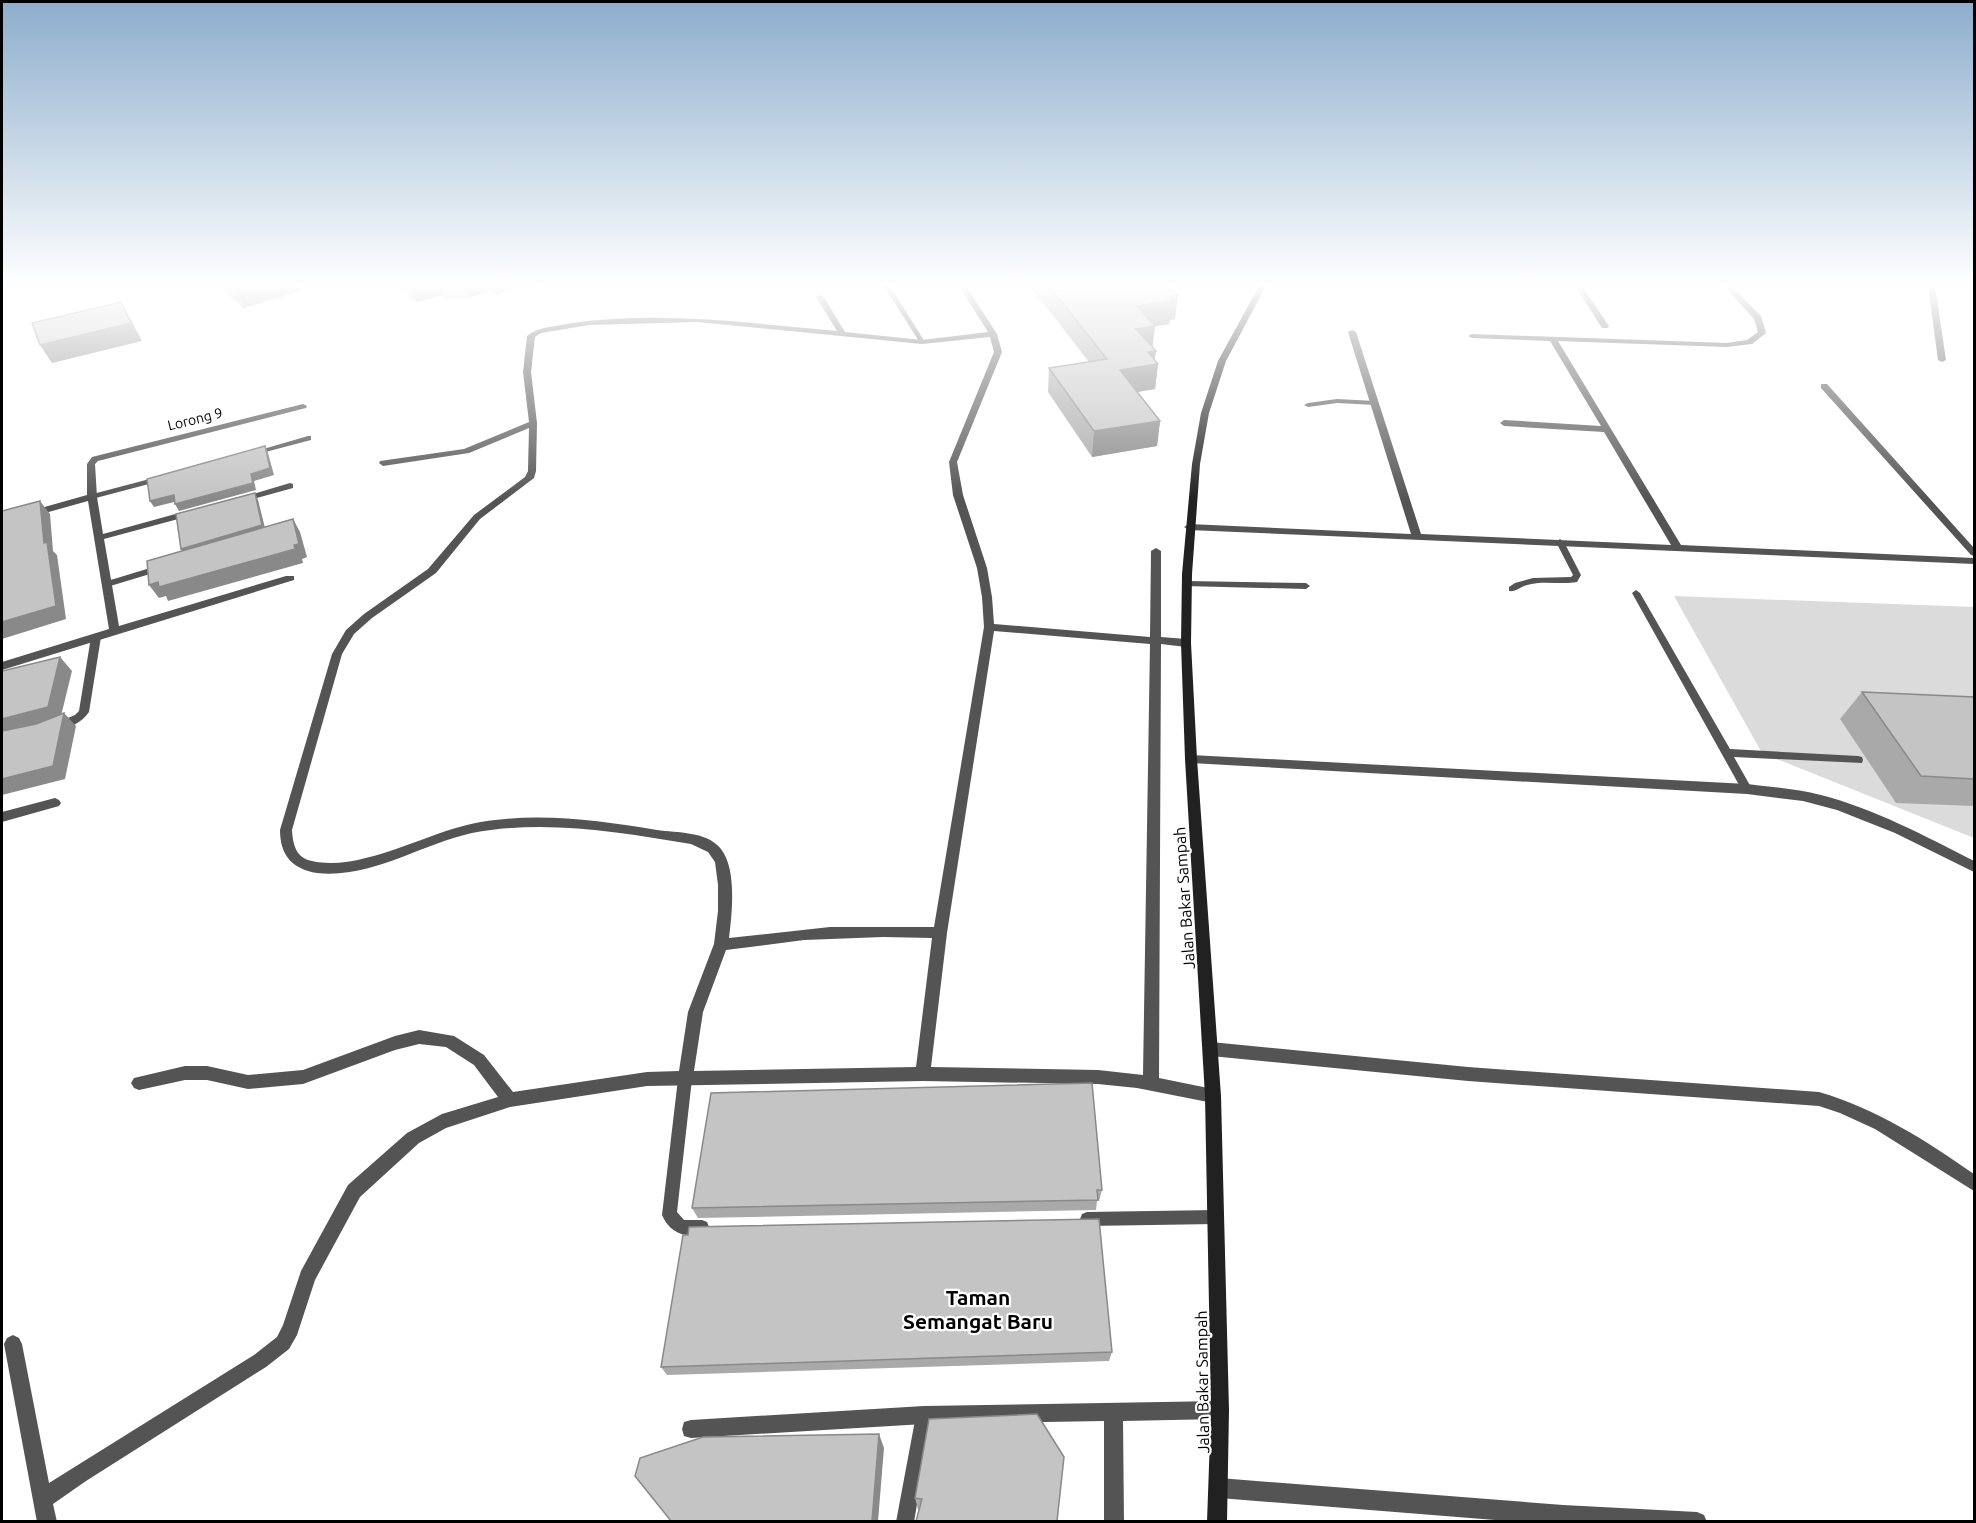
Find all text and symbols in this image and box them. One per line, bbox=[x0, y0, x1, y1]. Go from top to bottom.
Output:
street label: Lorong 9 bbox=[166, 404, 224, 434]
street label: Jalan Bakar Sampah bbox=[1170, 826, 1198, 970]
district label: Taman Semangat Baru bbox=[903, 1285, 1053, 1333]
street label: Jalan Bakar Sampah bbox=[1192, 1310, 1212, 1454]

